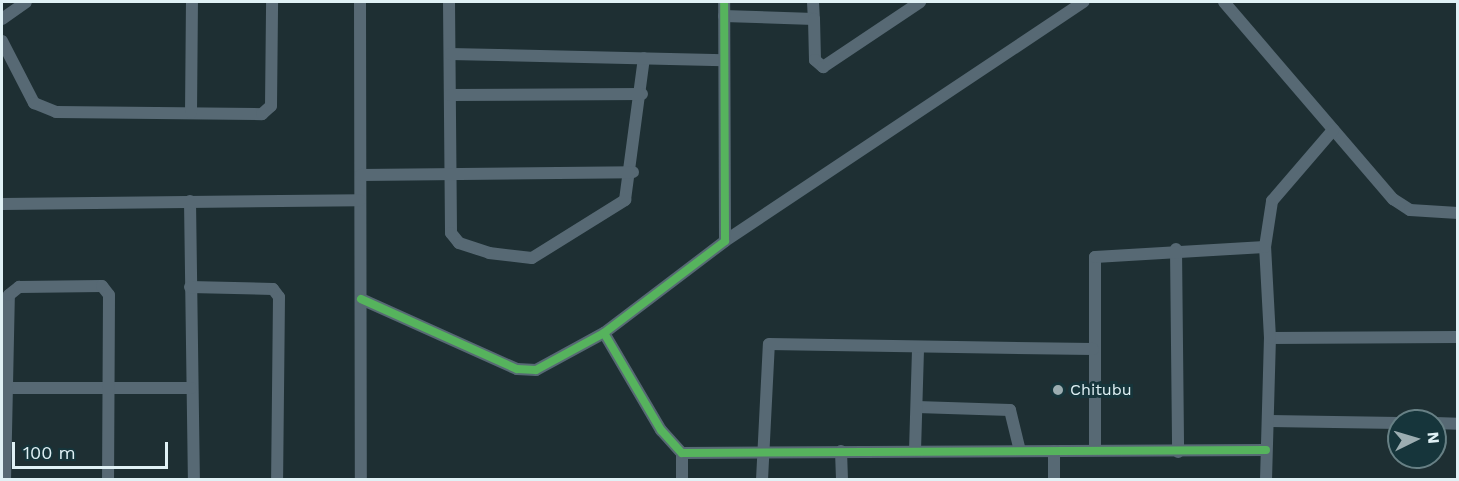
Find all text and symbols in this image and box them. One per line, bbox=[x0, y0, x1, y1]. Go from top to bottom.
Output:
place label: Chitubu bbox=[1070, 380, 1132, 400]
marker: Chitubu bbox=[1051, 383, 1065, 397]
north arrow bbox=[1387, 409, 1447, 469]
scale bar bbox=[15, 430, 171, 468]
text: N bbox=[1423, 431, 1443, 444]
text: 100 m bbox=[23, 442, 76, 463]

